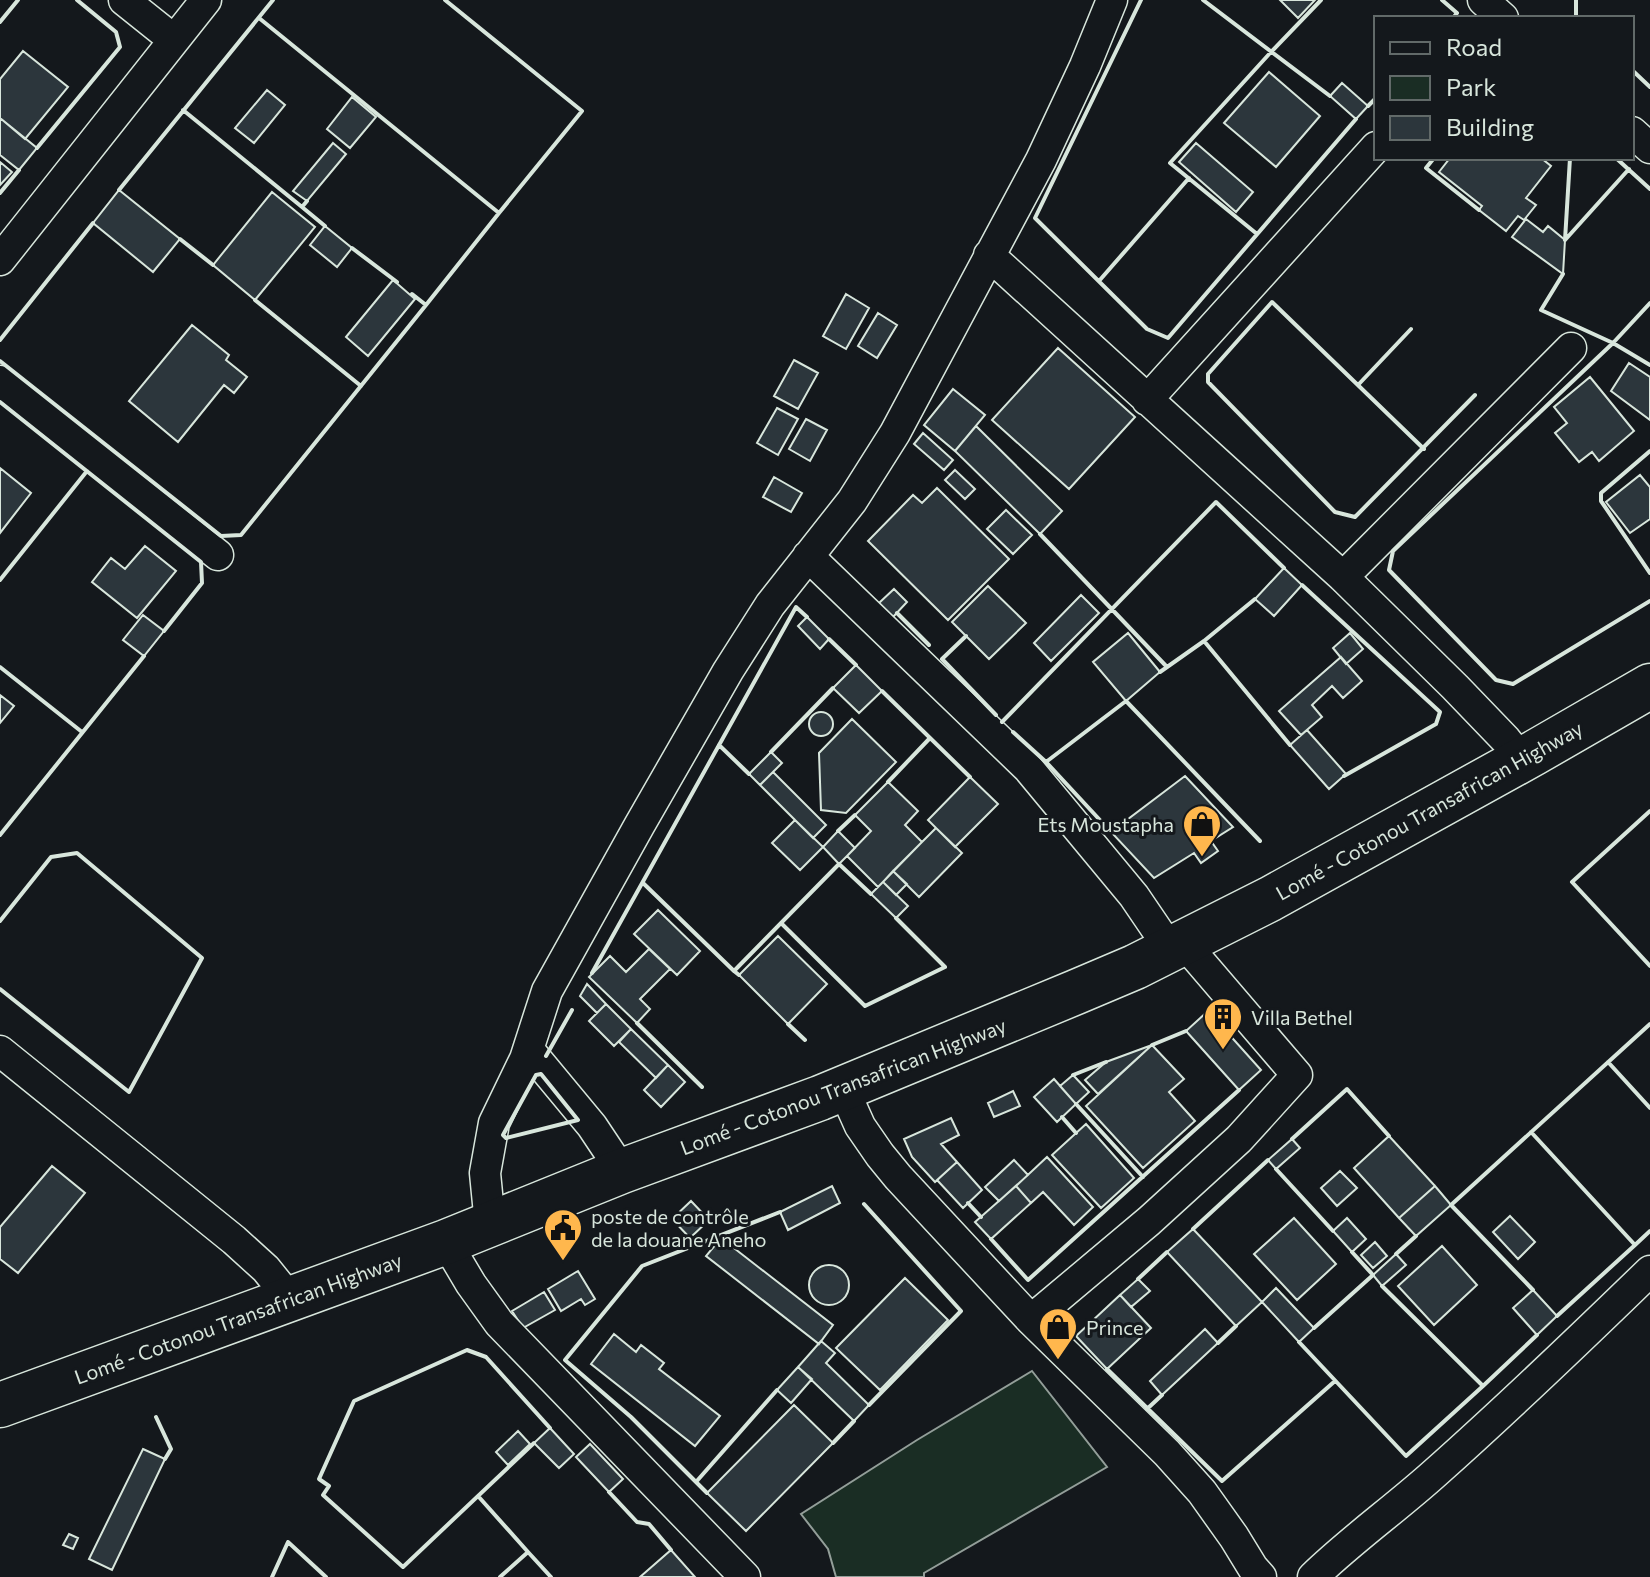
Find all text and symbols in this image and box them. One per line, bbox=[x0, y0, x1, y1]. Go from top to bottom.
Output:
legend bbox=[1374, 16, 1634, 160]
text: Road bbox=[1446, 32, 1502, 61]
text: Park bbox=[1446, 72, 1496, 101]
text: Building bbox=[1446, 112, 1534, 141]
street label: Lomé - Cotonou Transafrican Highway bbox=[1271, 715, 1587, 905]
shop icon: Ets Moustapha bbox=[1181, 803, 1223, 858]
place label: Ets Moustapha bbox=[1038, 812, 1174, 836]
building icon: Villa Bethel bbox=[1202, 996, 1244, 1051]
place label: Villa Bethel bbox=[1251, 1005, 1353, 1029]
street label: Lomé - Cotonou Transafrican Highway bbox=[677, 1013, 1009, 1159]
place label: poste de contrôle de la douane Aneho bbox=[591, 1204, 767, 1251]
public building icon: poste de contrôle de la douane Aneho bbox=[542, 1207, 584, 1262]
street label: Lomé - Cotonou Transafrican Highway bbox=[71, 1247, 405, 1389]
shop icon: Prince bbox=[1037, 1306, 1079, 1361]
place label: Prince bbox=[1086, 1315, 1144, 1339]

